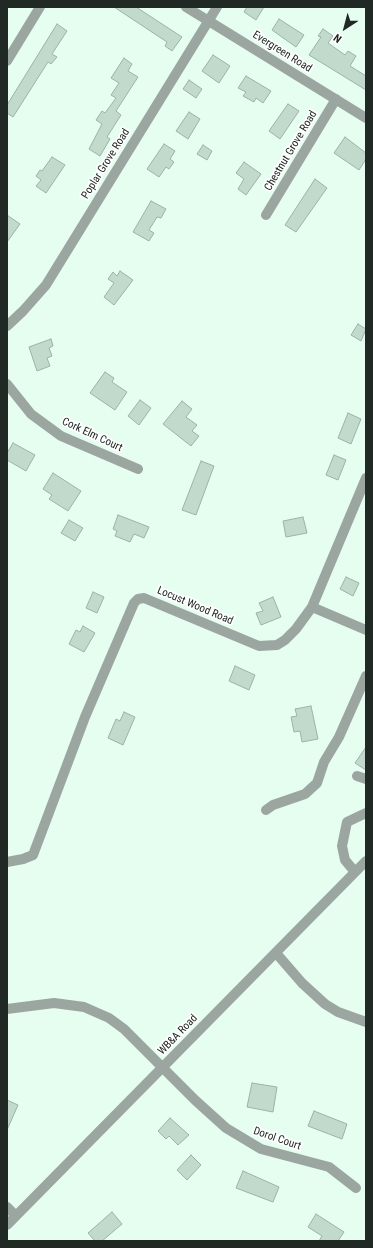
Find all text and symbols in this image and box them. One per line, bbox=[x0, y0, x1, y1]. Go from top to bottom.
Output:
north arrow bbox=[325, 8, 365, 48]
street label: Evergreen Road bbox=[250, 29, 314, 75]
text: N bbox=[331, 31, 344, 45]
street label: Chestnut Grove Road bbox=[262, 109, 320, 193]
street label: Poplar Grove Road bbox=[79, 126, 133, 202]
street label: Cork Elm Court bbox=[60, 415, 124, 455]
street label: Locust Wood Road bbox=[155, 584, 235, 628]
street label: WB&A Road bbox=[155, 1012, 201, 1058]
street label: Dorol Court bbox=[251, 1125, 303, 1153]

